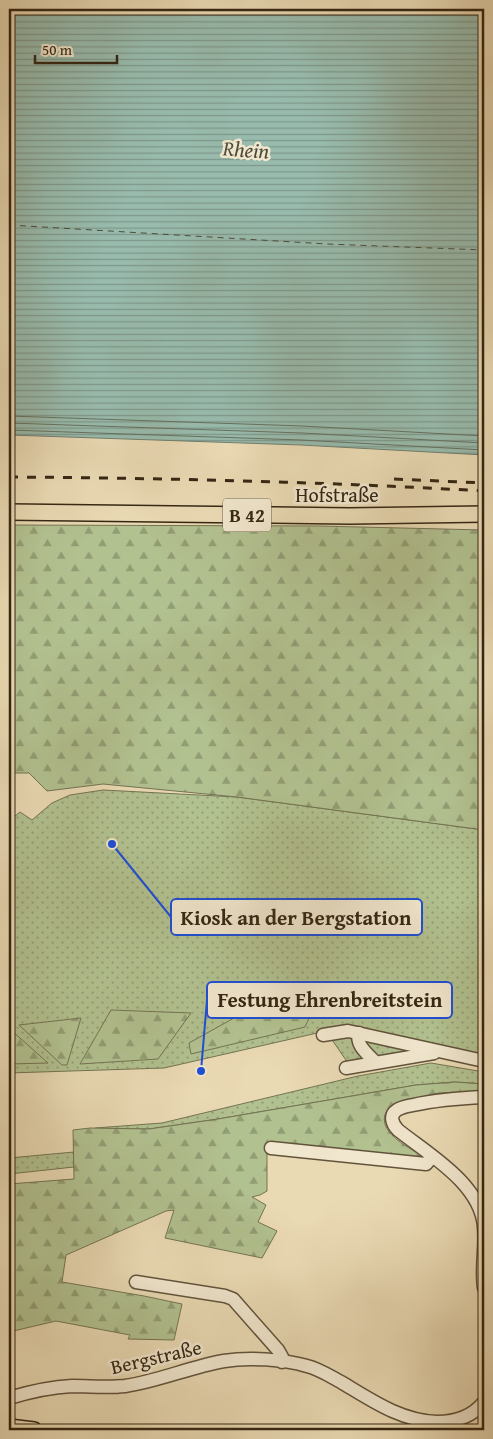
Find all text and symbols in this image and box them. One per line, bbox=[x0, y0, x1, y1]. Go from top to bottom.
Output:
scale bar bbox=[35, 32, 118, 64]
text: 50 m bbox=[42, 39, 73, 60]
water label: Rhein bbox=[221, 132, 271, 167]
street label: Hofstraße bbox=[295, 480, 379, 509]
road number: B 42 bbox=[223, 498, 271, 532]
callout: Kiosk an der Bergstation bbox=[171, 899, 422, 935]
text: Kiosk an der Bergstation bbox=[181, 902, 412, 933]
callout: Festung Ehrenbreitstein bbox=[207, 982, 452, 1018]
text: Festung Ehrenbreitstein bbox=[218, 984, 443, 1015]
street label: Bergstraße bbox=[108, 1332, 204, 1381]

